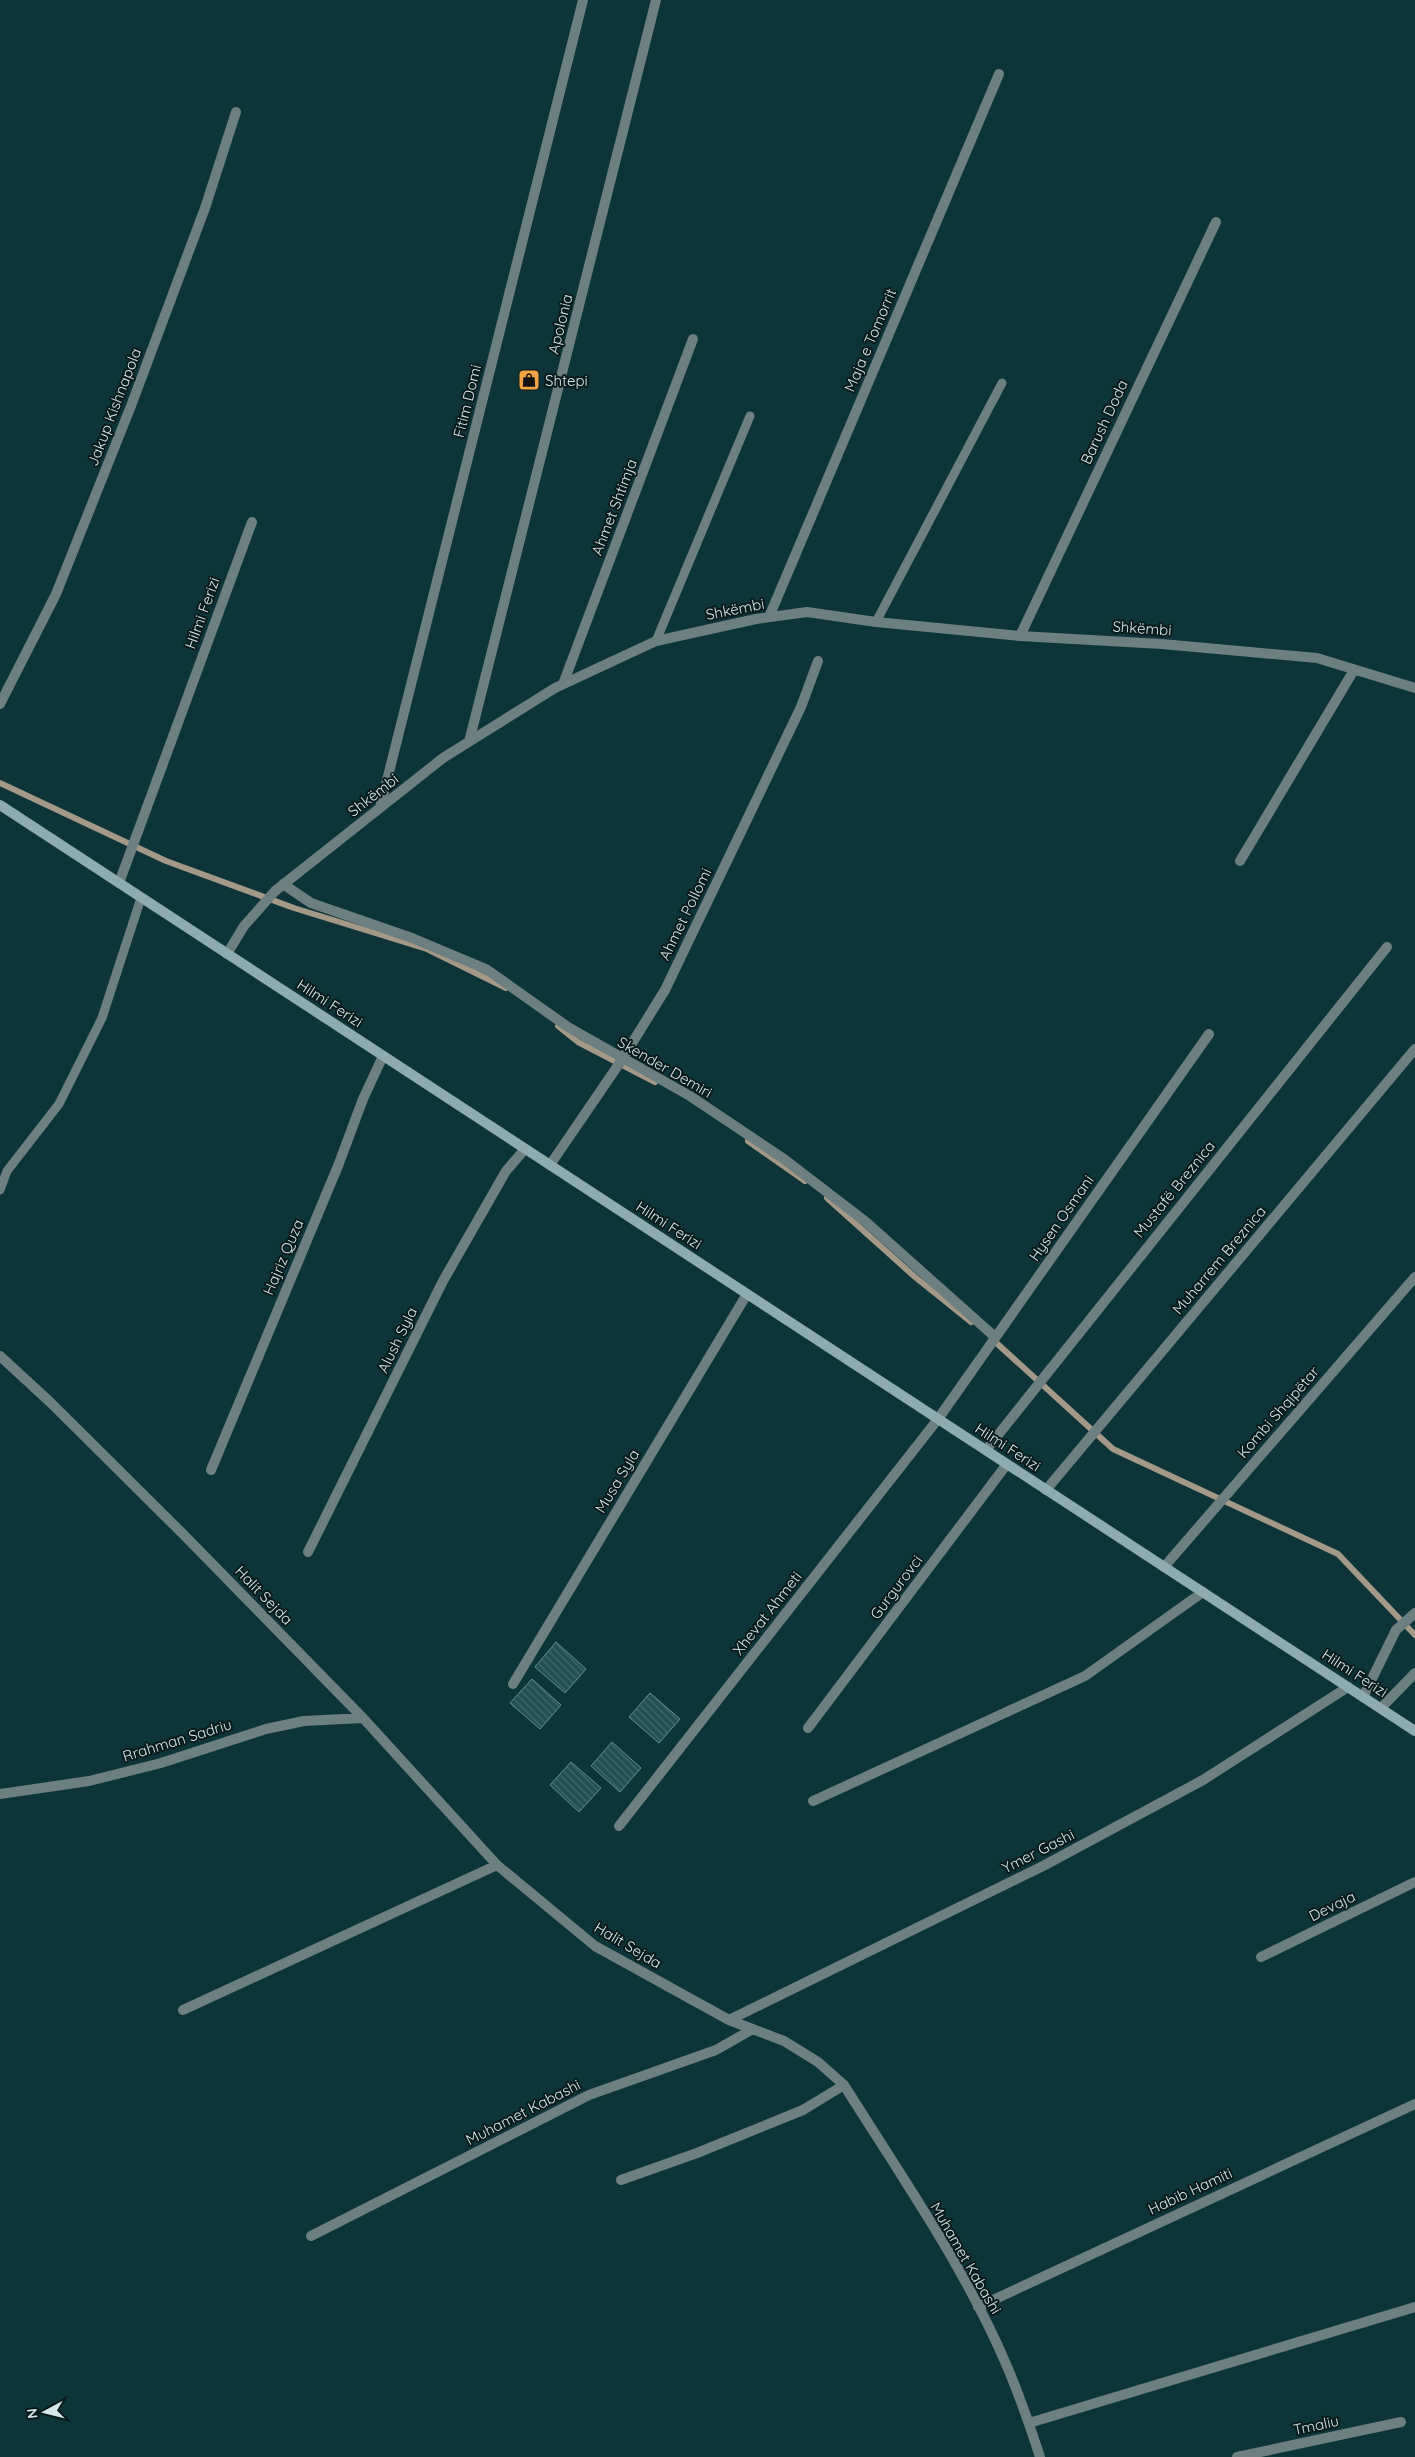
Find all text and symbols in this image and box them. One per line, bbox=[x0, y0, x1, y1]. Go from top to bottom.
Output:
street label: Maja e Tomorrit bbox=[840, 286, 900, 394]
street label: Apolonia bbox=[543, 292, 577, 356]
street label: Jakup Kishnapola bbox=[83, 345, 145, 469]
street label: Fitim Domi bbox=[449, 362, 485, 440]
shop icon: Shtepi bbox=[517, 368, 541, 392]
place label: Shtepi bbox=[545, 371, 588, 390]
street label: Barush Doda bbox=[1076, 377, 1132, 467]
street label: Ahmet Shtimja bbox=[587, 456, 641, 558]
street label: Hilmi Ferizi bbox=[180, 575, 224, 651]
street label: Shkëmbi bbox=[704, 594, 766, 624]
street label: Shkëmbi bbox=[1112, 616, 1172, 640]
street label: Shkëmbi bbox=[344, 769, 402, 821]
street label: Ahmet Pollomi bbox=[655, 865, 715, 963]
street label: Hilmi Ferizi bbox=[294, 975, 366, 1031]
street label: Skender Demiri bbox=[614, 1032, 716, 1102]
street label: Mustafë Breznica bbox=[1129, 1137, 1219, 1241]
street label: Hysen Osmani bbox=[1024, 1171, 1098, 1265]
street label: Hilmi Ferizi bbox=[633, 1197, 705, 1253]
street label: Muharrem Breznica bbox=[1168, 1202, 1270, 1318]
street label: Hajriz Quza bbox=[259, 1216, 307, 1298]
street label: Alush Syla bbox=[373, 1304, 421, 1376]
street label: Kombi Shqipëtar bbox=[1233, 1362, 1323, 1462]
street label: Hilmi Ferizi bbox=[972, 1419, 1044, 1475]
street label: Musa Syla bbox=[591, 1446, 643, 1516]
street label: Gurgurovci bbox=[866, 1551, 926, 1623]
street label: Halit Sejda bbox=[231, 1561, 297, 1629]
street label: Xhevat Ahmeti bbox=[728, 1567, 806, 1659]
street label: Hilmi Ferizi bbox=[1319, 1645, 1391, 1701]
street label: Rrahman Sadriu bbox=[120, 1714, 234, 1766]
street label: Ymer Gashi bbox=[999, 1825, 1077, 1877]
street label: Devaja bbox=[1306, 1887, 1358, 1925]
street label: Halit Sejda bbox=[591, 1918, 665, 1972]
street label: Muhamet Kabashi bbox=[463, 2075, 583, 2149]
street label: Habib Hamiti bbox=[1145, 2163, 1235, 2219]
street label: Muhamet Kabashi bbox=[926, 2199, 1006, 2317]
north arrow bbox=[20, 2387, 70, 2437]
text: N bbox=[23, 2407, 42, 2420]
street label: Tmaliu bbox=[1291, 2411, 1341, 2439]

